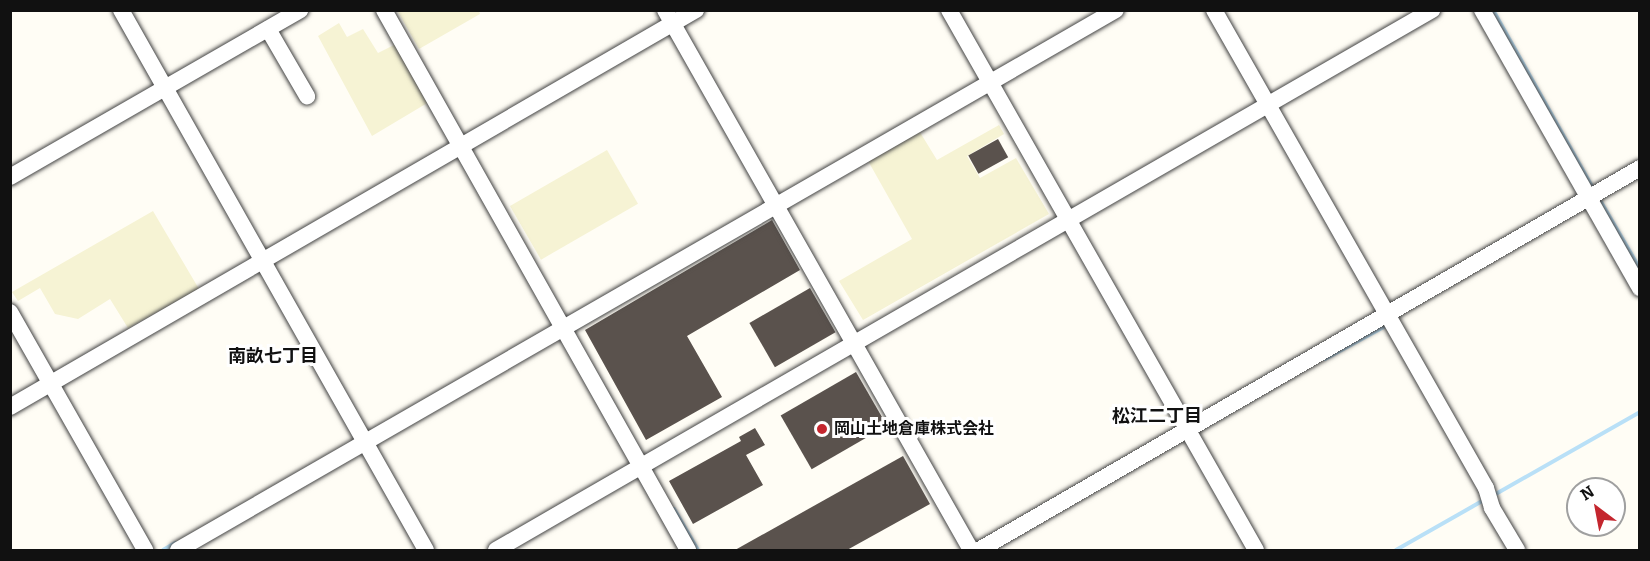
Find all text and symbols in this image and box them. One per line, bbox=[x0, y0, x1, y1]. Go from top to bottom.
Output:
district label: 南畝七丁目 bbox=[228, 345, 318, 367]
district label: 松江二丁目 bbox=[1112, 405, 1202, 427]
place label: 岡山土地倉庫株式会社 bbox=[834, 419, 994, 439]
marker: 岡山土地倉庫株式会社 bbox=[815, 422, 829, 436]
north arrow bbox=[1566, 477, 1626, 537]
text: N bbox=[1577, 482, 1598, 504]

